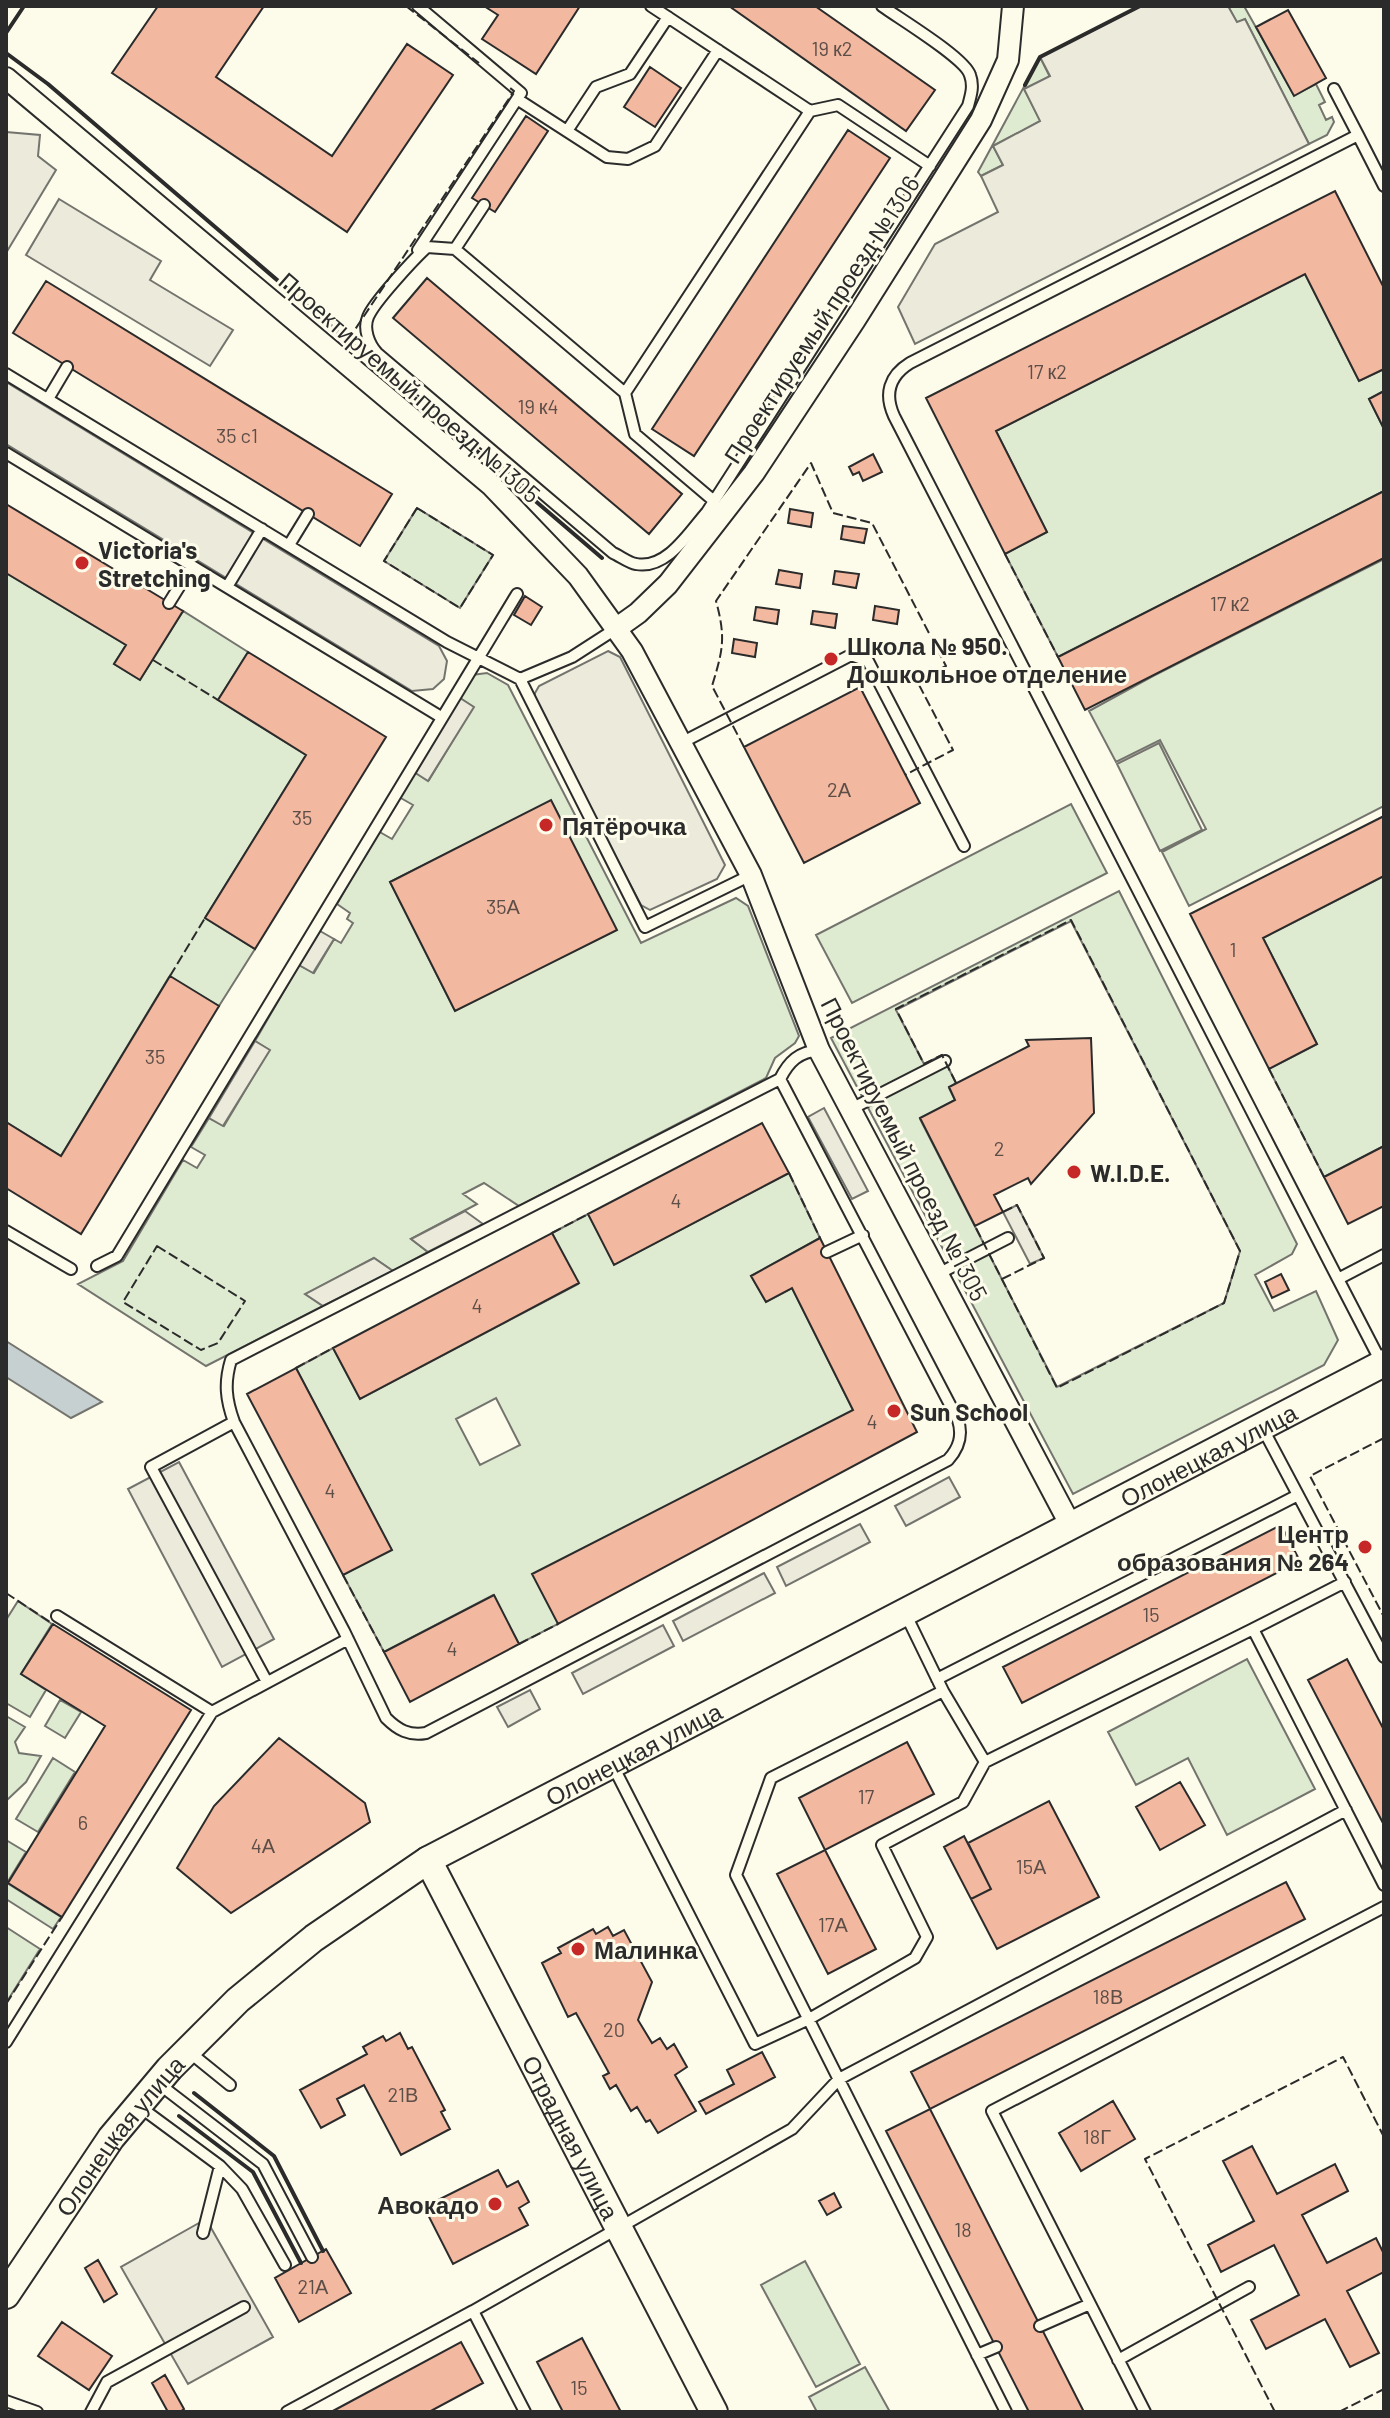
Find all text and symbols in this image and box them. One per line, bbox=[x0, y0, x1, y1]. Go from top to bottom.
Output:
house number: 19 к2 bbox=[812, 36, 852, 60]
street label: Проектируемый проезд №1306 bbox=[717, 170, 925, 468]
street label: Проектируемый проезд №1305 bbox=[273, 266, 547, 508]
house number: 17 к2 bbox=[1027, 359, 1067, 383]
house number: 19 к4 bbox=[517, 394, 559, 418]
house number: 35 c1 bbox=[216, 423, 258, 447]
place label: Victoria's Stretching bbox=[98, 535, 211, 592]
marker: Victoria's Stretching bbox=[73, 554, 91, 572]
house number: 17 к2 bbox=[1210, 591, 1250, 615]
place label: Школа № 950. Дошкольное отделение bbox=[847, 631, 1127, 688]
marker: Школа № 950. Дошкольное отделение bbox=[822, 650, 840, 668]
house number: 2А bbox=[827, 777, 852, 801]
house number: 35 bbox=[292, 805, 312, 829]
place label: Пятёрочка bbox=[562, 811, 687, 840]
marker: Пятёрочка bbox=[537, 816, 555, 834]
house number: 35А bbox=[486, 894, 521, 918]
house number: 1 bbox=[1230, 937, 1237, 961]
street label: Проектируемый проезд №1305 bbox=[816, 992, 994, 1306]
house number: 35 bbox=[145, 1044, 165, 1068]
house number: 2 bbox=[994, 1136, 1004, 1160]
place label: W.I.D.E. bbox=[1090, 1158, 1171, 1187]
marker: W.I.D.E. bbox=[1065, 1163, 1083, 1181]
house number: 4 bbox=[670, 1188, 682, 1212]
house number: 4 bbox=[471, 1293, 483, 1317]
street label: Олонецкая улица bbox=[1115, 1396, 1302, 1512]
place label: Sun School bbox=[910, 1397, 1028, 1426]
marker: Sun School bbox=[885, 1402, 903, 1420]
house number: 4 bbox=[866, 1409, 878, 1433]
house number: 4 bbox=[324, 1478, 336, 1502]
place label: Центр образования № 264 bbox=[1117, 1519, 1349, 1576]
marker: Центр образования № 264 bbox=[1356, 1538, 1374, 1556]
house number: 15 bbox=[1142, 1602, 1160, 1626]
house number: 4 bbox=[446, 1636, 458, 1660]
street label: Олонецкая улица bbox=[540, 1695, 727, 1811]
house number: 17 bbox=[858, 1784, 875, 1808]
house number: 6 bbox=[78, 1810, 88, 1834]
house number: 4А bbox=[251, 1833, 276, 1857]
house number: 15А bbox=[1016, 1854, 1047, 1878]
house number: 17А bbox=[818, 1912, 849, 1936]
place label: Малинка bbox=[594, 1935, 698, 1964]
marker: Малинка bbox=[569, 1940, 587, 1958]
house number: 18В bbox=[1093, 1984, 1123, 2008]
house number: 20 bbox=[603, 2017, 625, 2041]
street label: Олонецкая улица bbox=[49, 2048, 190, 2221]
street label: Отрадная улица bbox=[517, 2050, 626, 2225]
house number: 21В bbox=[388, 2082, 418, 2106]
house number: 18Г bbox=[1083, 2124, 1111, 2148]
place label: Авокадо bbox=[377, 2190, 479, 2219]
marker: Авокадо bbox=[486, 2195, 504, 2213]
house number: 18 bbox=[954, 2217, 972, 2241]
house number: 21А bbox=[298, 2274, 329, 2298]
house number: 15 bbox=[570, 2375, 588, 2399]

